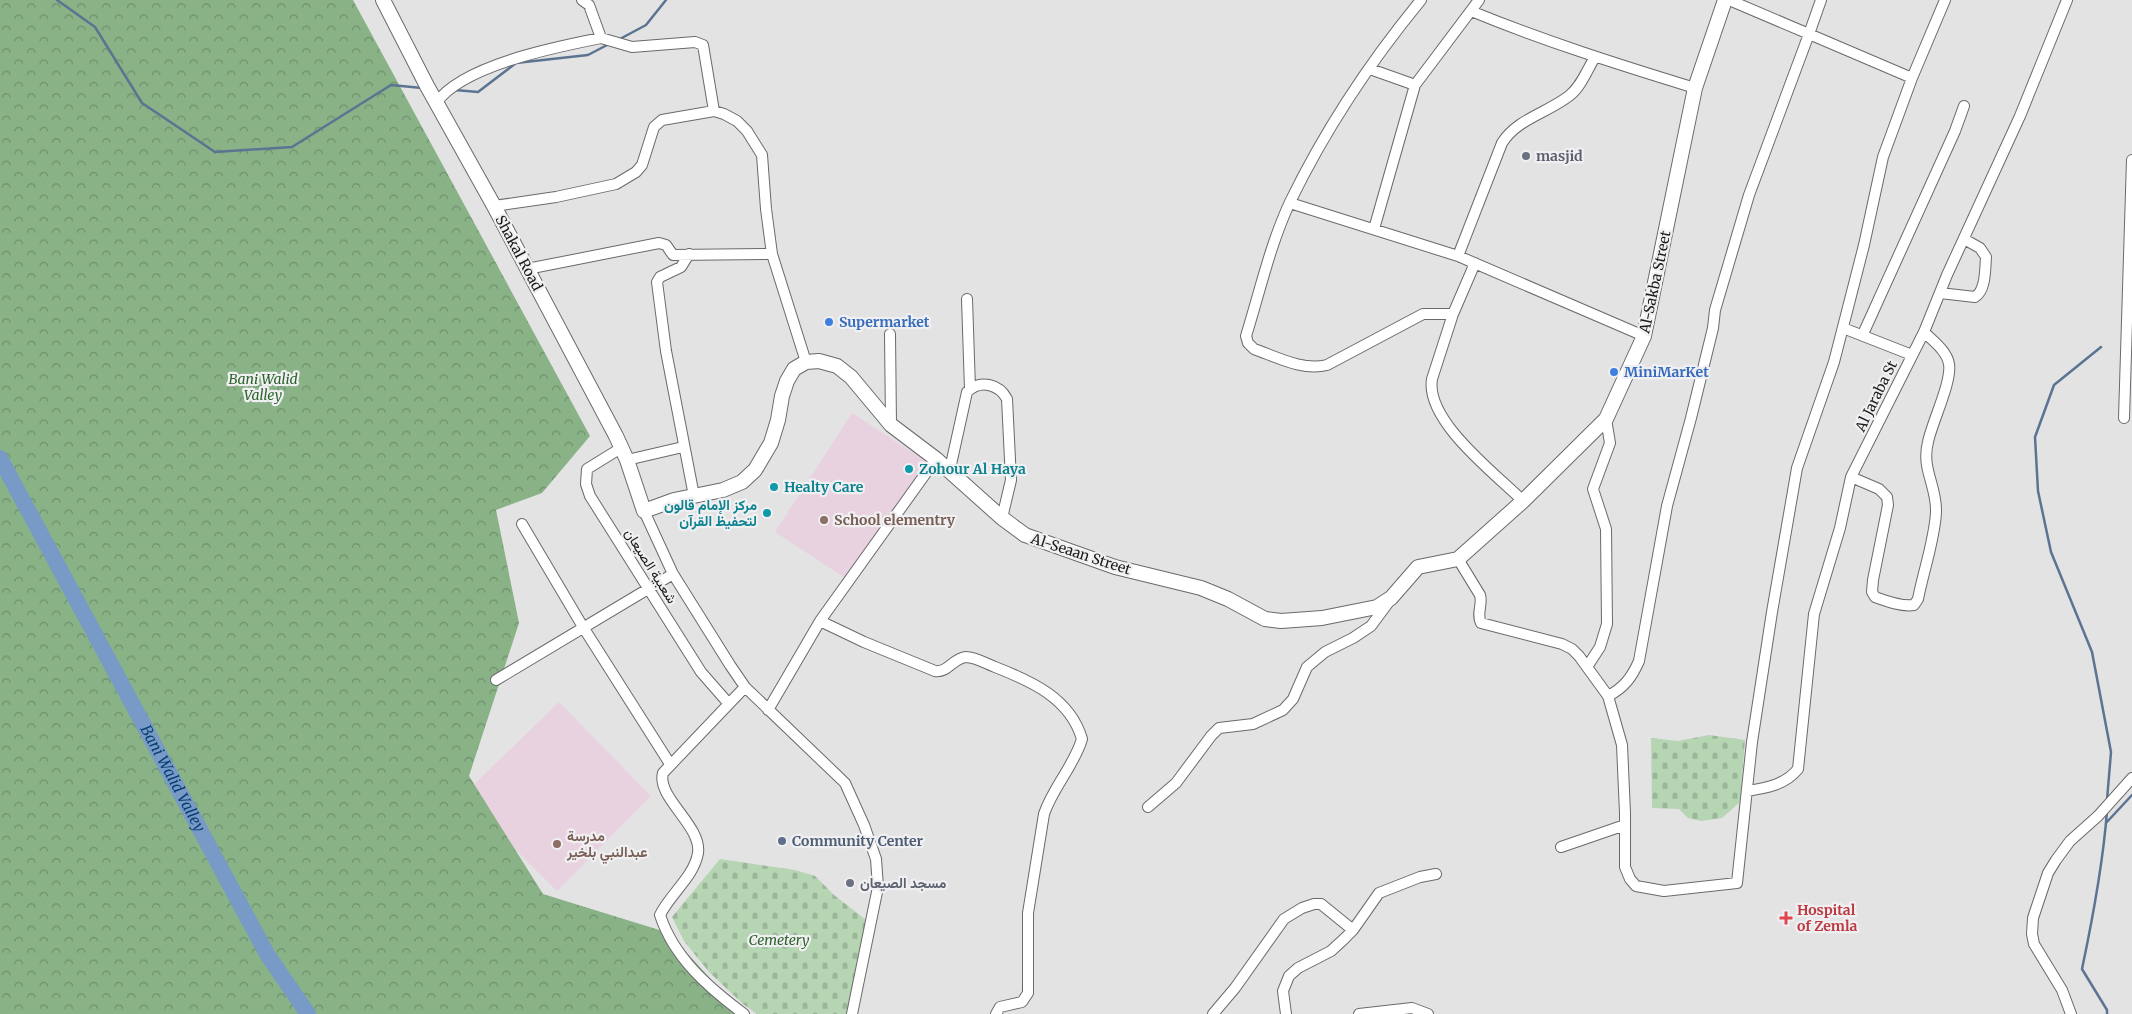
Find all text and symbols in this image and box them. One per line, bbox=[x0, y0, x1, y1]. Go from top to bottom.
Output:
place label: masjid bbox=[1536, 147, 1583, 165]
marker: masjid bbox=[1520, 150, 1532, 162]
street label: Shakal Road bbox=[492, 212, 547, 294]
street label: Al-Sakba Street bbox=[1635, 229, 1675, 336]
place label: Supermarket bbox=[839, 313, 930, 331]
marker: Supermarket bbox=[823, 316, 835, 328]
street label: Al Jaraba St bbox=[1851, 357, 1901, 435]
place label: MiniMarKet bbox=[1624, 363, 1709, 381]
marker: MiniMarKet bbox=[1608, 366, 1620, 378]
park label: Bani Walid Valley bbox=[228, 370, 298, 404]
place label: Zohour Al Haya bbox=[919, 460, 1026, 478]
marker: Zohour Al Haya bbox=[903, 463, 915, 475]
place label: Healty Care bbox=[784, 478, 864, 496]
marker: Healty Care bbox=[768, 481, 780, 493]
place label: مركز الإمام قالون لتحفيظ القرآن bbox=[664, 496, 757, 530]
marker: مركز الإمام قالون لتحفيظ القرآن bbox=[761, 507, 773, 519]
place label: School elementry bbox=[834, 511, 956, 529]
marker: School elementry bbox=[818, 514, 830, 526]
street label: شعبية الصيعان bbox=[621, 525, 681, 607]
street label: Al-Seaan Street bbox=[1028, 529, 1134, 579]
water label: Bani Walid Valley bbox=[136, 721, 209, 835]
place label: مدرسة عبدالنبي بلخير bbox=[566, 827, 648, 864]
place label: Community Center bbox=[792, 832, 923, 850]
marker: Community Center bbox=[776, 835, 788, 847]
marker: مدرسة عبدالنبي بلخير bbox=[551, 838, 563, 850]
place label: مسجد الصيعان bbox=[860, 874, 947, 892]
marker: مسجد الصيعان bbox=[844, 877, 856, 889]
place label: Hospital of Zemla bbox=[1797, 901, 1857, 935]
marker: Hospital of Zemla bbox=[1779, 911, 1793, 925]
park label: Cemetery bbox=[748, 931, 810, 949]

